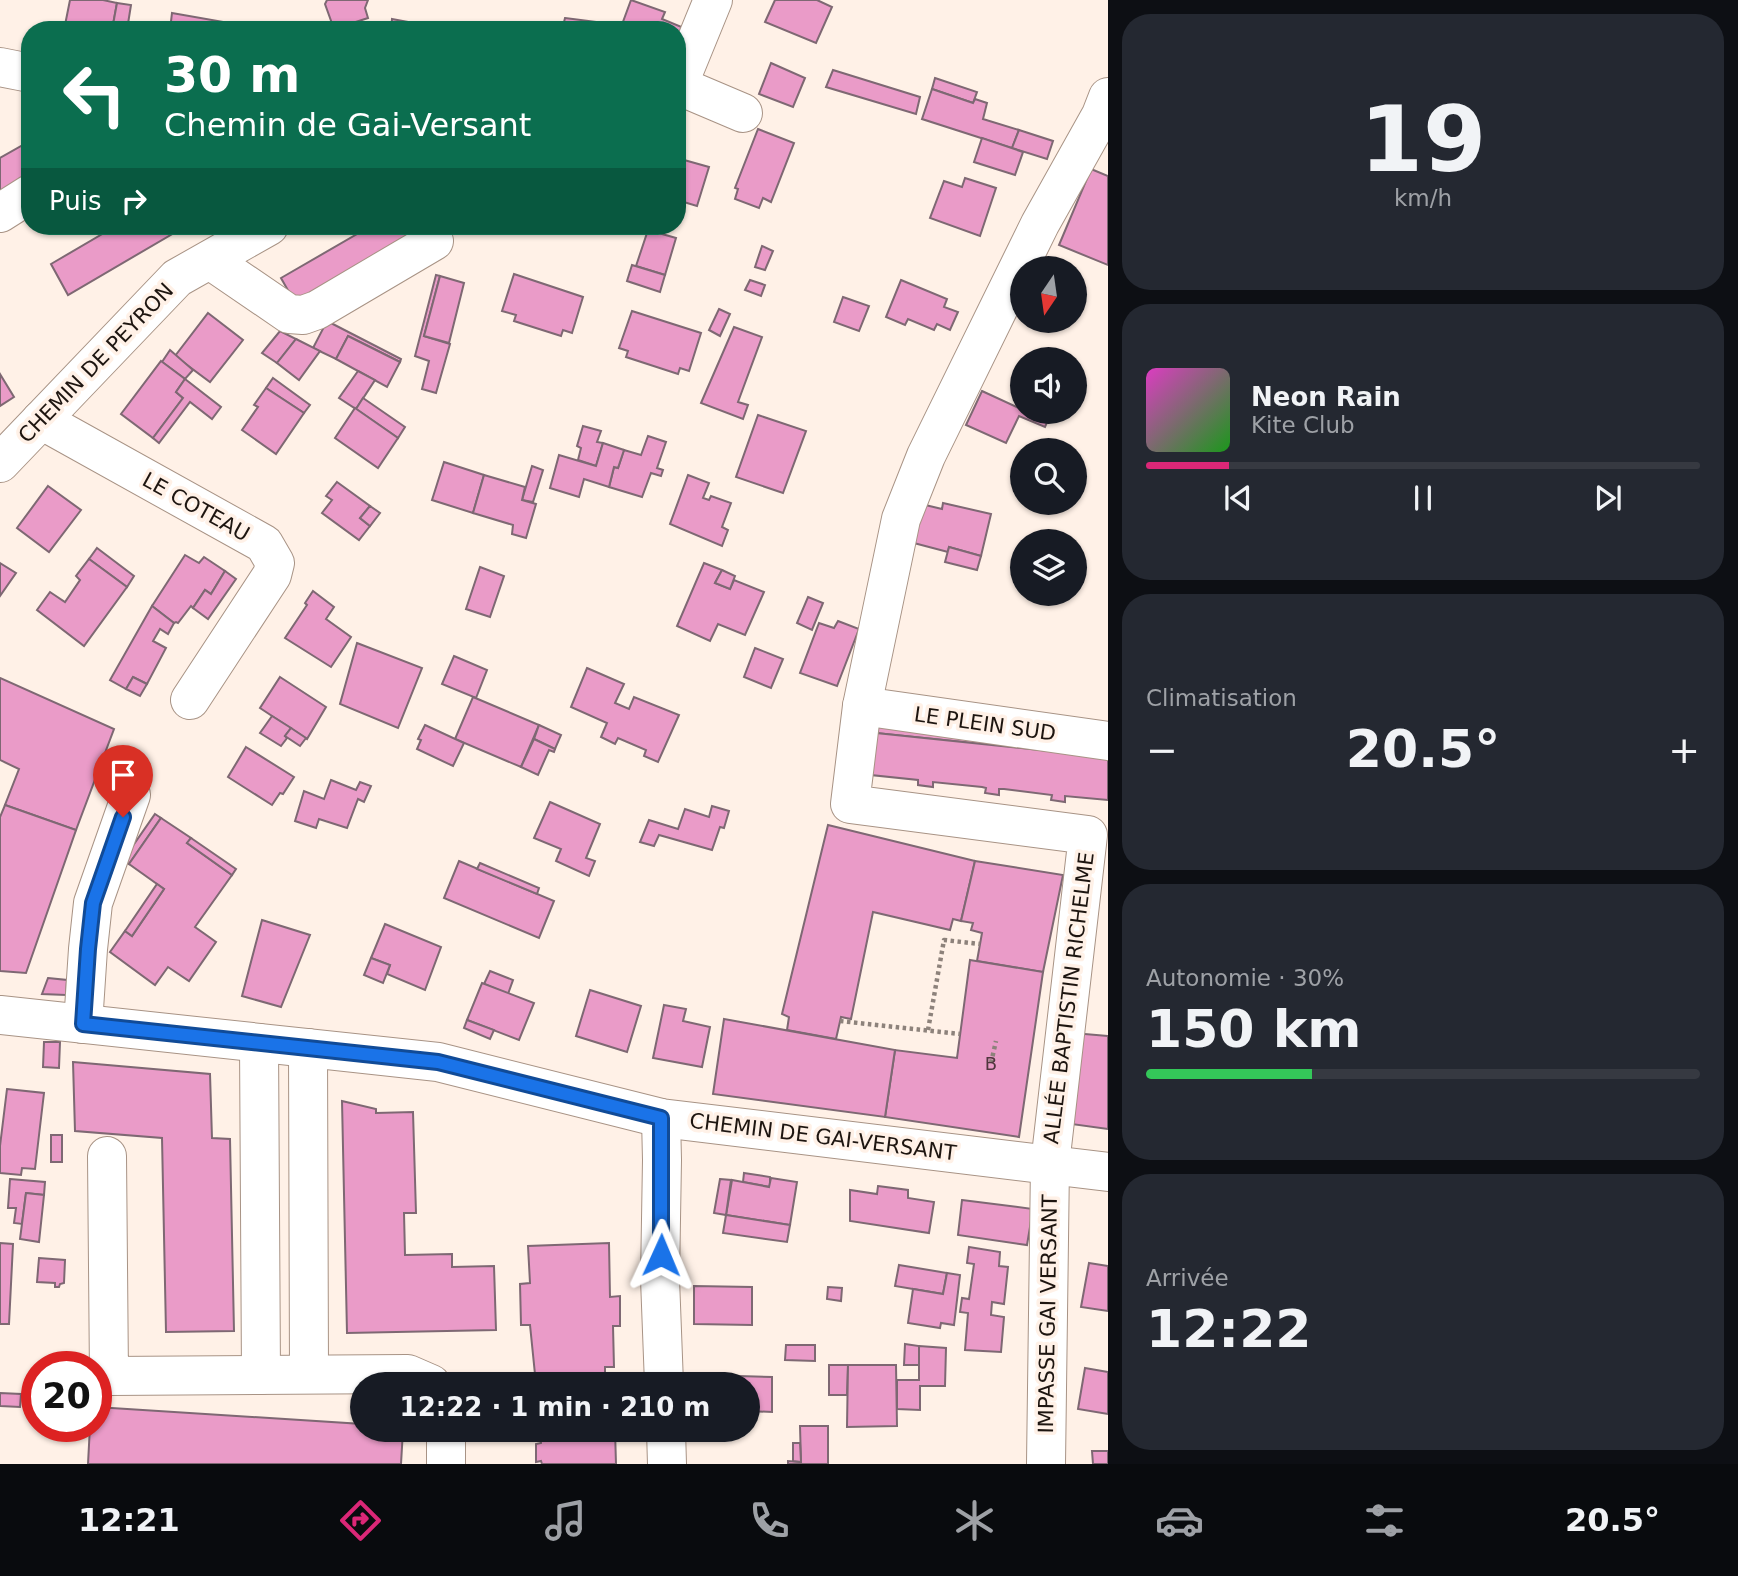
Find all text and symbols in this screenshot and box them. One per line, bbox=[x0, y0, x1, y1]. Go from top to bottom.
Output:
text: 30 m bbox=[164, 47, 300, 104]
icon: left bbox=[49, 49, 140, 140]
text: 19 bbox=[1360, 87, 1486, 192]
text: Chemin de Gai-Versant bbox=[164, 106, 531, 144]
icon: right bbox=[115, 182, 153, 220]
text: km/h bbox=[1394, 185, 1452, 211]
text: Puis bbox=[49, 186, 101, 216]
north arrow bbox=[1010, 256, 1087, 332]
map controls bbox=[1010, 256, 1087, 606]
street label: CHEMIN DE PEYRON bbox=[14, 278, 178, 448]
button: sound bbox=[1010, 347, 1087, 424]
text: Neon Rain bbox=[1251, 382, 1401, 412]
text: Kite Club bbox=[1251, 412, 1355, 438]
button: search bbox=[1010, 438, 1087, 515]
street label: LE COTEAU bbox=[138, 468, 254, 546]
icon: previous bbox=[1219, 479, 1257, 517]
icon: pause bbox=[1404, 479, 1442, 517]
icon: next bbox=[1589, 479, 1627, 517]
button: layers bbox=[1010, 529, 1087, 606]
text: Climatisation bbox=[1146, 685, 1297, 711]
street label: LE PLEIN SUD bbox=[913, 702, 1057, 746]
text: 20.5° bbox=[1346, 719, 1500, 779]
text: − bbox=[1146, 728, 1178, 772]
text: + bbox=[1668, 728, 1700, 772]
pin bbox=[93, 745, 153, 817]
icon: arrive bbox=[104, 756, 142, 794]
street label: ALLÉE BAPTISTIN RICHELME bbox=[1038, 851, 1099, 1145]
text: Autonomie · 30% bbox=[1146, 965, 1344, 991]
text: 150 km bbox=[1146, 999, 1361, 1059]
house number: B bbox=[985, 1053, 997, 1074]
street label: CHEMIN DE GAI-VERSANT bbox=[688, 1109, 958, 1165]
street label: IMPASSE GAI VERSANT bbox=[1034, 1194, 1062, 1434]
position arrow bbox=[624, 1218, 698, 1292]
text: Arrivée bbox=[1146, 1265, 1229, 1291]
text: 12:22 bbox=[1146, 1299, 1312, 1359]
speed limit sign: 20 bbox=[21, 1351, 112, 1442]
text: 12:22 · 1 min · 210 m bbox=[400, 1392, 710, 1422]
icon: directions bbox=[336, 1496, 385, 1545]
icon: music bbox=[541, 1496, 590, 1545]
icon: phone bbox=[745, 1496, 794, 1545]
icon: climate bbox=[950, 1496, 999, 1545]
icon: car bbox=[1155, 1496, 1204, 1545]
icon: filters bbox=[1360, 1496, 1409, 1545]
text: 12:21 bbox=[78, 1501, 180, 1539]
text: 20.5° bbox=[1565, 1501, 1660, 1539]

